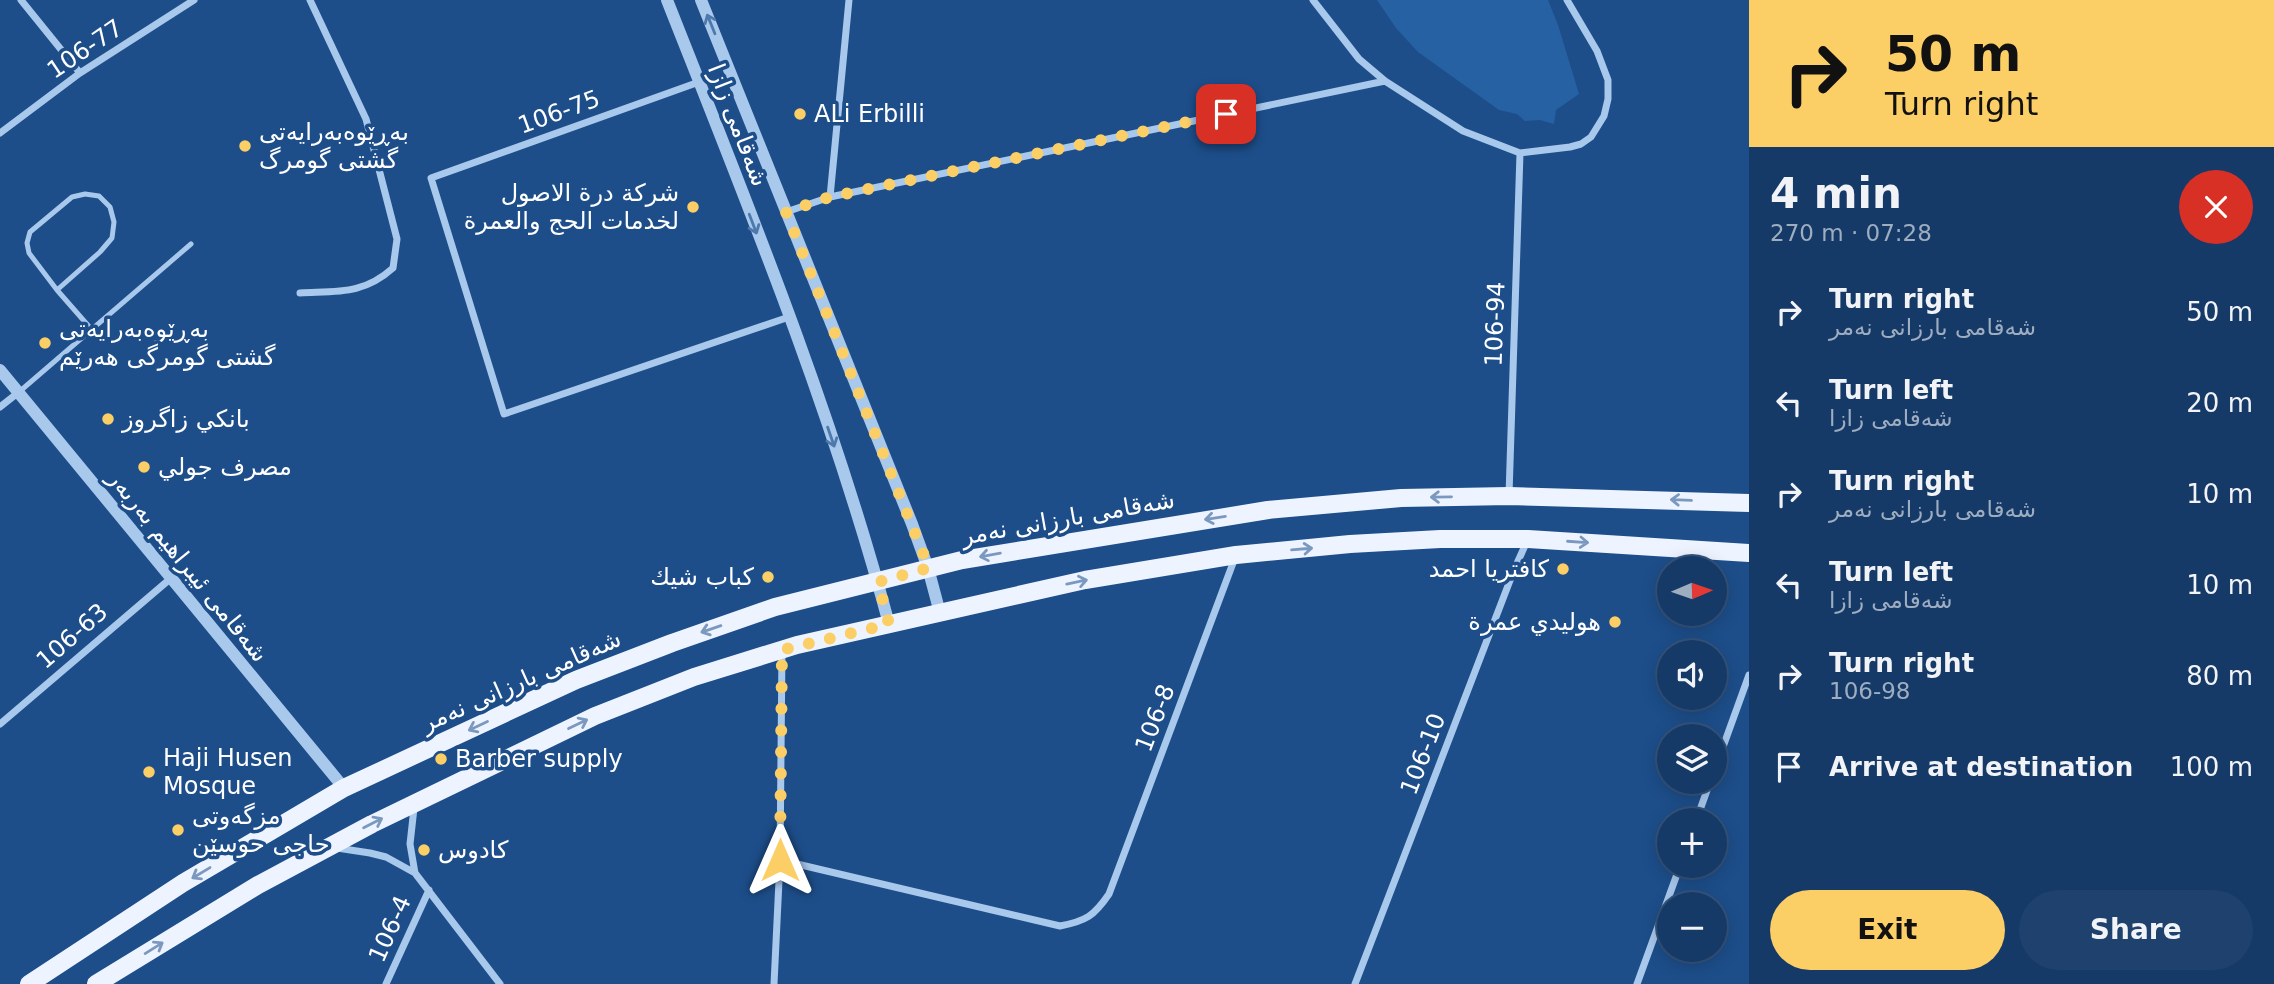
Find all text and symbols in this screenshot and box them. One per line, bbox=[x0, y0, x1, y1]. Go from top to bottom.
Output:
street label: 106-77 bbox=[42, 14, 128, 84]
one-way arrow bbox=[703, 14, 716, 36]
text: 50 m bbox=[1885, 26, 2021, 83]
icon: right bbox=[1770, 28, 1861, 119]
street label: شەقامی زازا bbox=[702, 60, 774, 190]
street label: 106-75 bbox=[514, 84, 604, 140]
pin bbox=[1196, 84, 1256, 144]
text: Turn right bbox=[1885, 85, 2038, 123]
icon: arrive bbox=[1207, 95, 1245, 133]
place label: ALi Erbilli bbox=[814, 100, 925, 128]
marker: ALi Erbilli bbox=[792, 106, 808, 122]
place label: بەڕێوەبەرایەتی گشتی گومرگ bbox=[259, 118, 409, 174]
marker: بەڕێوەبەرایەتی گشتی گومرگ bbox=[237, 138, 253, 154]
text: 4 min bbox=[1770, 169, 1902, 218]
button: close bbox=[2179, 170, 2253, 244]
place label: شركة درة الاصول لخدمات الحج والعمرة bbox=[464, 179, 679, 235]
marker: شركة درة الاصول لخدمات الحج والعمرة bbox=[685, 199, 701, 215]
one-way arrow bbox=[748, 212, 761, 234]
text: 270 m · 07:28 bbox=[1770, 220, 1932, 246]
street label: 106-94 bbox=[1480, 281, 1510, 367]
text: Turn right bbox=[1829, 284, 1974, 314]
icon: right bbox=[1770, 293, 1808, 331]
text: 50 m bbox=[2186, 297, 2253, 327]
text: شەقامی بارزانی نەمر bbox=[1829, 314, 2036, 340]
place label: بەڕێوەبەرایەتی گشتی گومرگی هەرێم bbox=[59, 315, 276, 371]
marker: بەڕێوەبەرایەتی گشتی گومرگی هەرێم bbox=[37, 335, 53, 351]
text: Turn left bbox=[1829, 375, 1953, 405]
icon: left bbox=[1770, 384, 1808, 422]
text: 20 m bbox=[2186, 388, 2253, 418]
place label: بانكي زاگروز bbox=[121, 405, 250, 433]
text: شەقامی زازا bbox=[1829, 405, 1952, 431]
marker: بانكي زاگروز bbox=[100, 411, 116, 427]
one-way arrow bbox=[826, 426, 838, 448]
place label: مصرف جولي bbox=[158, 453, 292, 481]
marker: مصرف جولي bbox=[136, 459, 152, 475]
street label: شەقامی ئیبراهیم بەربەر bbox=[101, 464, 274, 668]
text: Turn right bbox=[1829, 466, 1974, 496]
icon: right bbox=[1770, 475, 1808, 513]
text: 10 m bbox=[2186, 479, 2253, 509]
street label: شەقامی بارزانی نەمر bbox=[958, 485, 1177, 551]
one-way arrow bbox=[1430, 491, 1453, 504]
one-way arrow bbox=[1670, 494, 1693, 507]
text: شەقامی بارزانی نەمر bbox=[1829, 496, 2036, 522]
one-way arrow bbox=[1204, 512, 1227, 525]
one-way arrow bbox=[1566, 536, 1589, 549]
one-way arrow bbox=[1290, 542, 1313, 555]
one-way arrow bbox=[979, 549, 1002, 562]
place label: كافتريا احمد bbox=[1429, 555, 1550, 583]
north arrow bbox=[1657, 556, 1727, 626]
map controls bbox=[1657, 556, 1727, 962]
text: Turn left bbox=[1829, 557, 1953, 587]
marker: كافتريا احمد bbox=[1555, 561, 1571, 577]
place label: كباب شيك bbox=[650, 563, 755, 591]
icon: left bbox=[1770, 566, 1808, 604]
marker: كباب شيك bbox=[760, 569, 776, 585]
text: 10 m bbox=[2186, 570, 2253, 600]
one-way arrow bbox=[1065, 574, 1088, 588]
text: شەقامی زازا bbox=[1829, 587, 1952, 613]
street label: 106-63 bbox=[31, 598, 113, 674]
place label: هوليدي عمرة bbox=[1468, 608, 1601, 636]
marker: هوليدي عمرة bbox=[1607, 614, 1623, 630]
street label: شەقامی بارزانی نەمر bbox=[416, 624, 625, 738]
one-way arrow bbox=[700, 624, 722, 636]
button: sound bbox=[1657, 640, 1727, 710]
text: Turn right bbox=[1829, 648, 1974, 678]
icon: right bbox=[1770, 657, 1808, 695]
text: 80 m bbox=[2186, 661, 2253, 691]
text: 106-98 bbox=[1829, 678, 1910, 704]
street label: 106-8 bbox=[1129, 680, 1181, 756]
street label: 106-10 bbox=[1395, 709, 1451, 799]
one-way arrow bbox=[567, 717, 588, 731]
one-way arrow bbox=[468, 720, 489, 733]
button: layers bbox=[1657, 724, 1727, 794]
place label: Haji Husen Mosque bbox=[163, 744, 292, 800]
place label: Barber supply bbox=[455, 745, 623, 773]
icon: arrive bbox=[1770, 748, 1808, 786]
marker: Barber supply bbox=[433, 751, 449, 767]
text: Arrive at destination bbox=[1829, 752, 2133, 782]
text: 100 m bbox=[2170, 752, 2253, 782]
marker: Haji Husen Mosque bbox=[141, 764, 157, 780]
place label: مزگەوتی حاجی حوسێن bbox=[192, 802, 329, 858]
button: + bbox=[1657, 808, 1727, 878]
one-way arrow bbox=[362, 816, 383, 830]
marker: مزگەوتی حاجی حوسێن bbox=[170, 822, 186, 838]
position arrow bbox=[743, 823, 817, 897]
place label: كادوس bbox=[438, 836, 509, 864]
marker: كادوس bbox=[416, 842, 432, 858]
one-way arrow bbox=[191, 866, 211, 880]
button: Exit bbox=[1770, 890, 2005, 970]
button: Share bbox=[2019, 890, 2253, 970]
street label: 106-4 bbox=[363, 891, 417, 967]
button: − bbox=[1657, 892, 1727, 962]
one-way arrow bbox=[144, 941, 164, 955]

